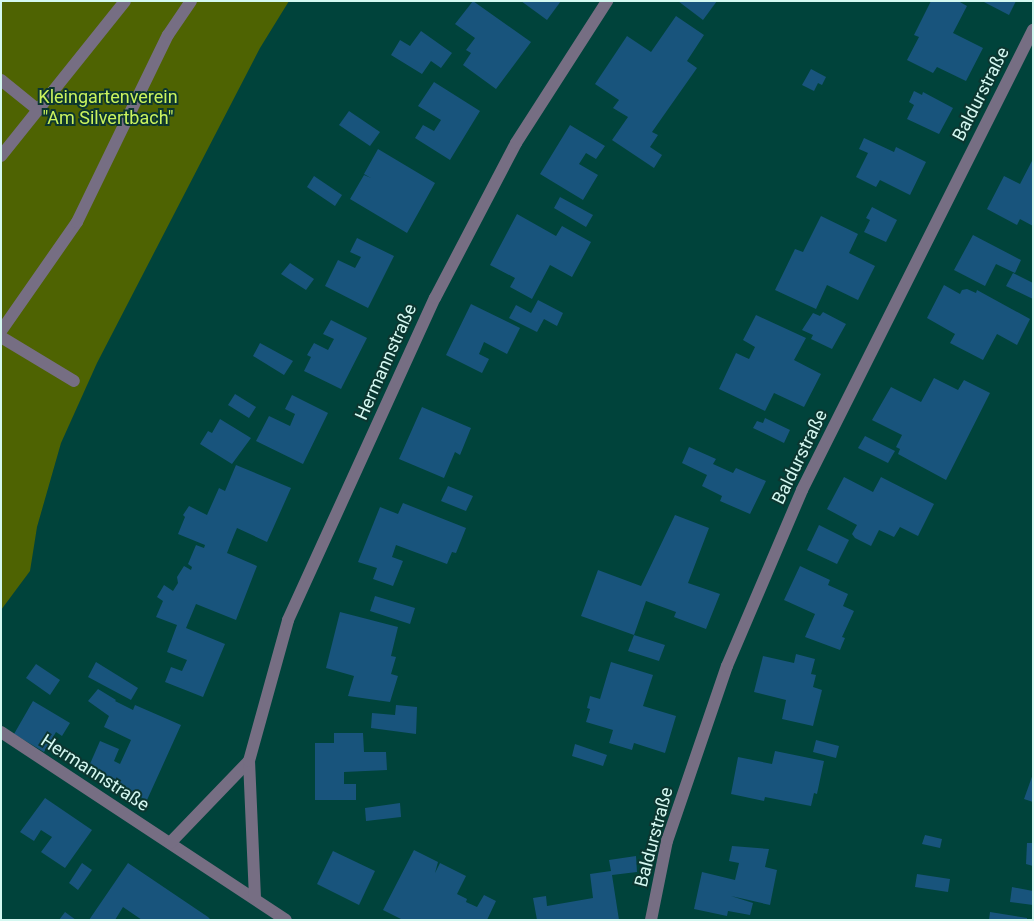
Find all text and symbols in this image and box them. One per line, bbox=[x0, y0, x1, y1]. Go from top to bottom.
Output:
street label: Baldurstraße bbox=[948, 43, 1014, 145]
park label: Kleingartenverein "Am Silvertbach" bbox=[38, 87, 178, 130]
street label: Hermannstraße bbox=[351, 301, 421, 423]
street label: Baldurstraße bbox=[768, 406, 832, 508]
street label: Hermannstraße bbox=[37, 730, 153, 816]
street label: Baldurstraße bbox=[630, 785, 678, 889]

